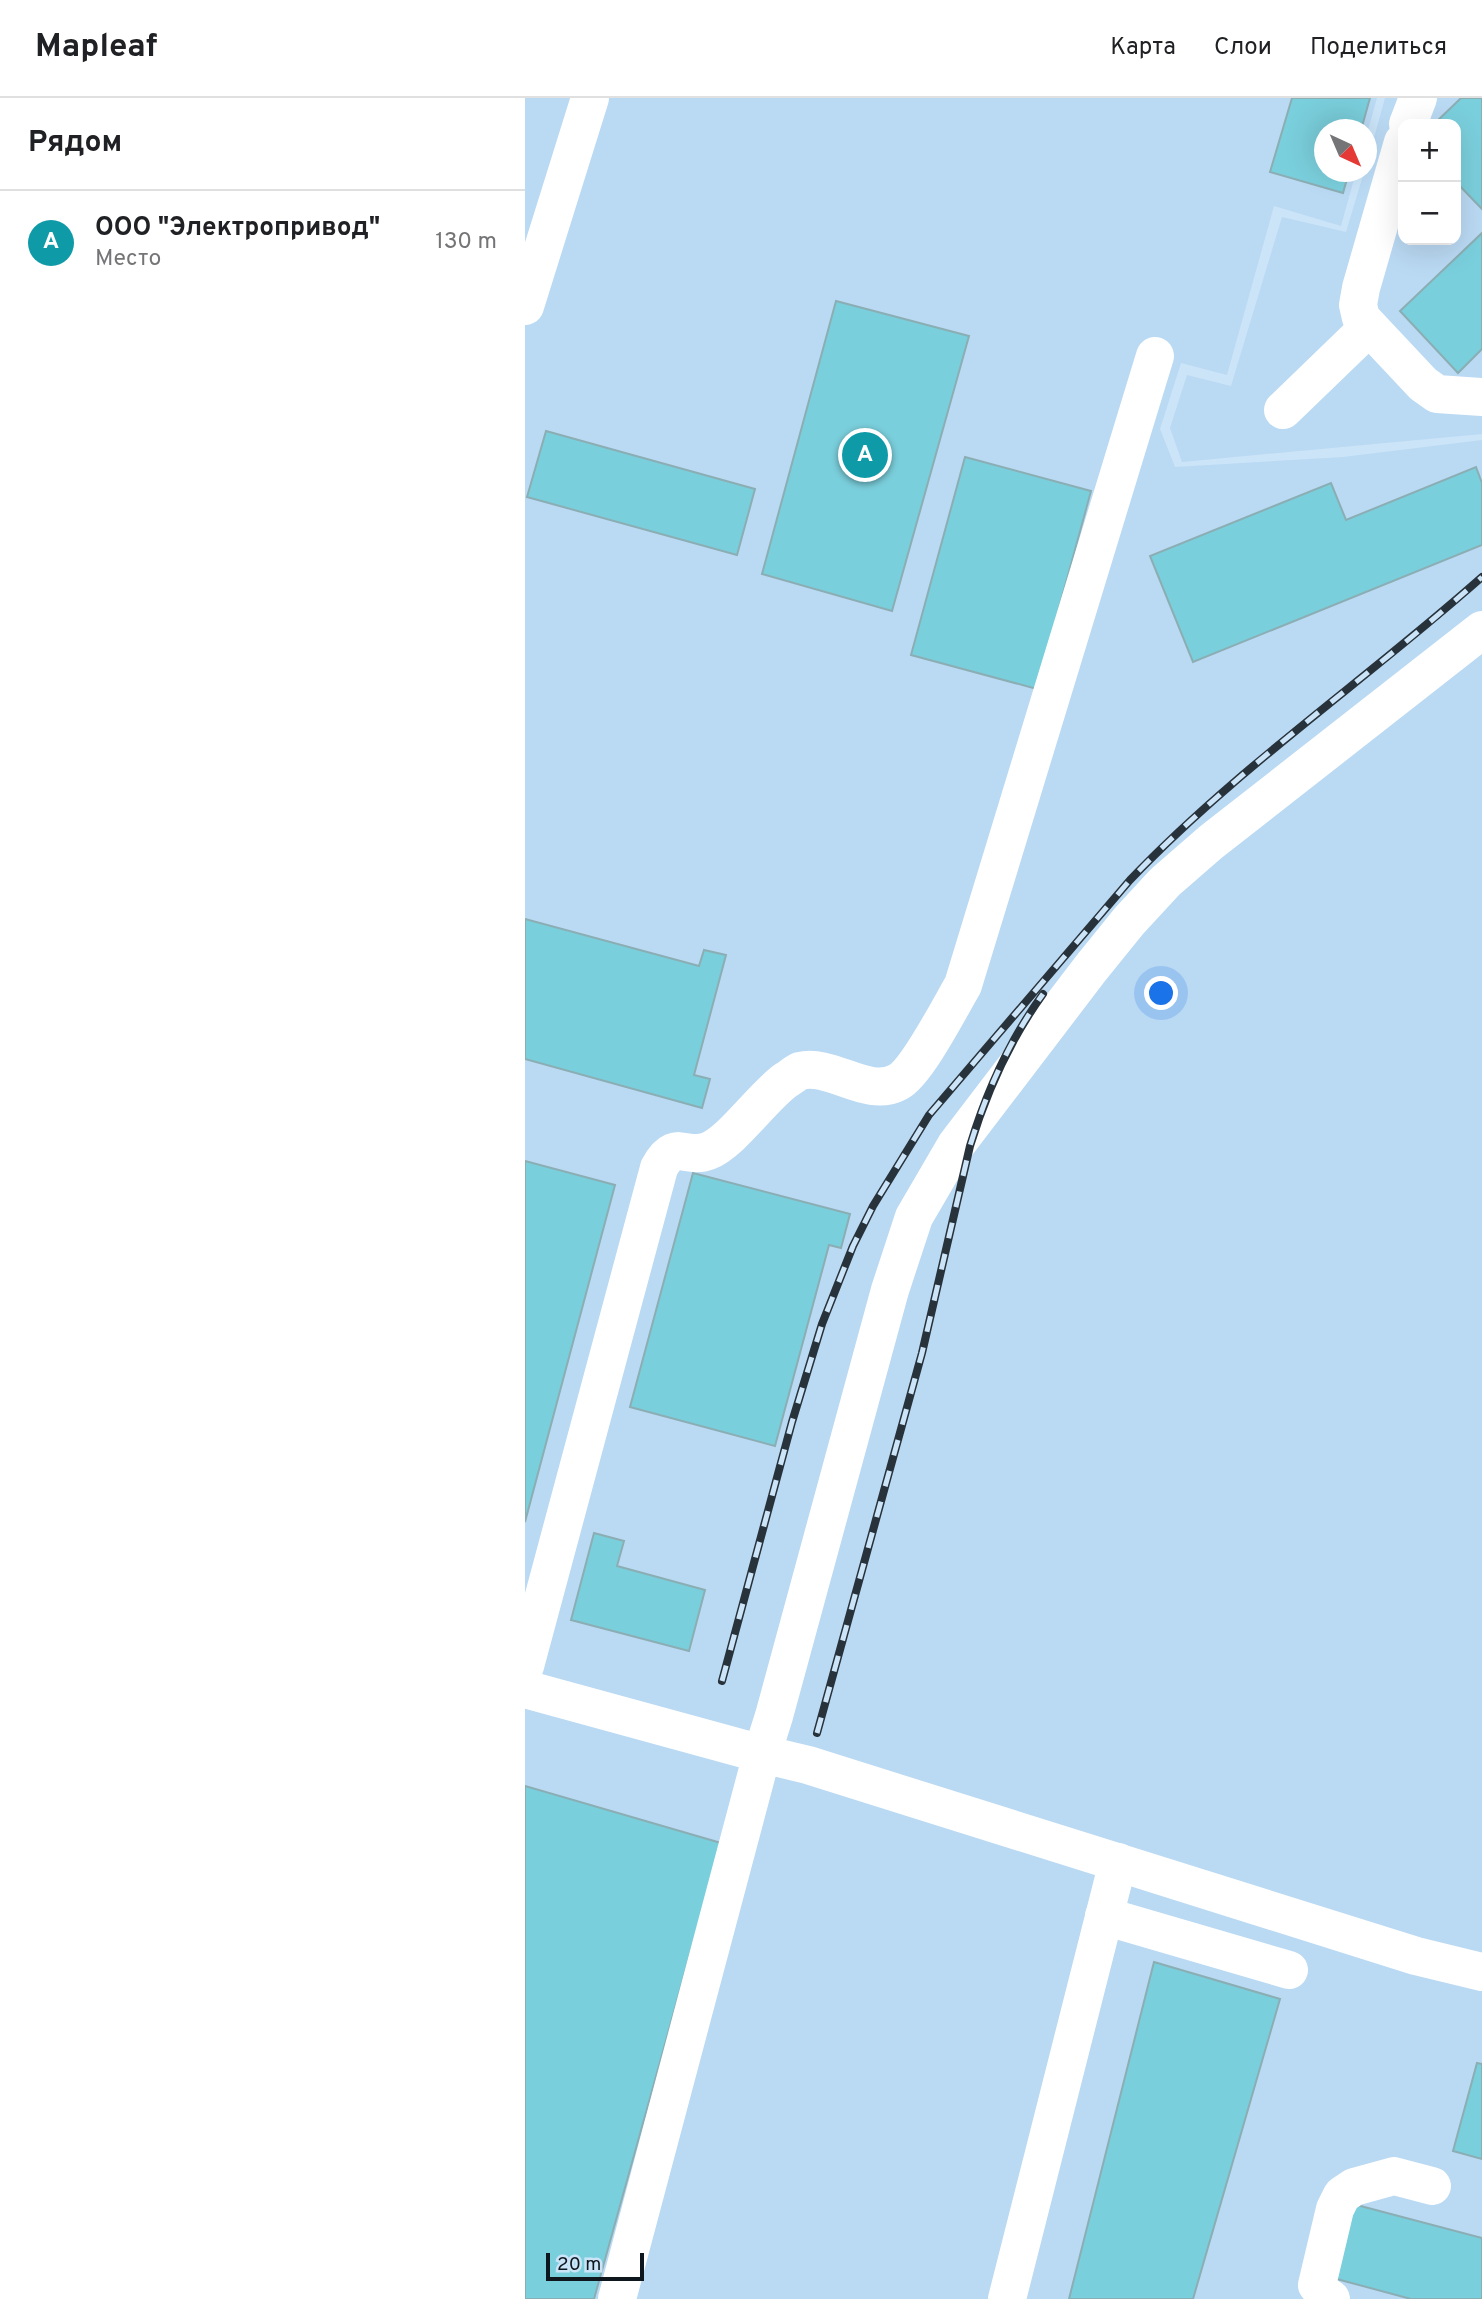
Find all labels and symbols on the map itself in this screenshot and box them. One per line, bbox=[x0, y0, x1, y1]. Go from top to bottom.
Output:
north arrow bbox=[1314, 119, 1377, 182]
pin: A bbox=[842, 429, 888, 481]
your location bbox=[1144, 976, 1178, 1010]
scale bar bbox=[546, 2250, 644, 2282]

